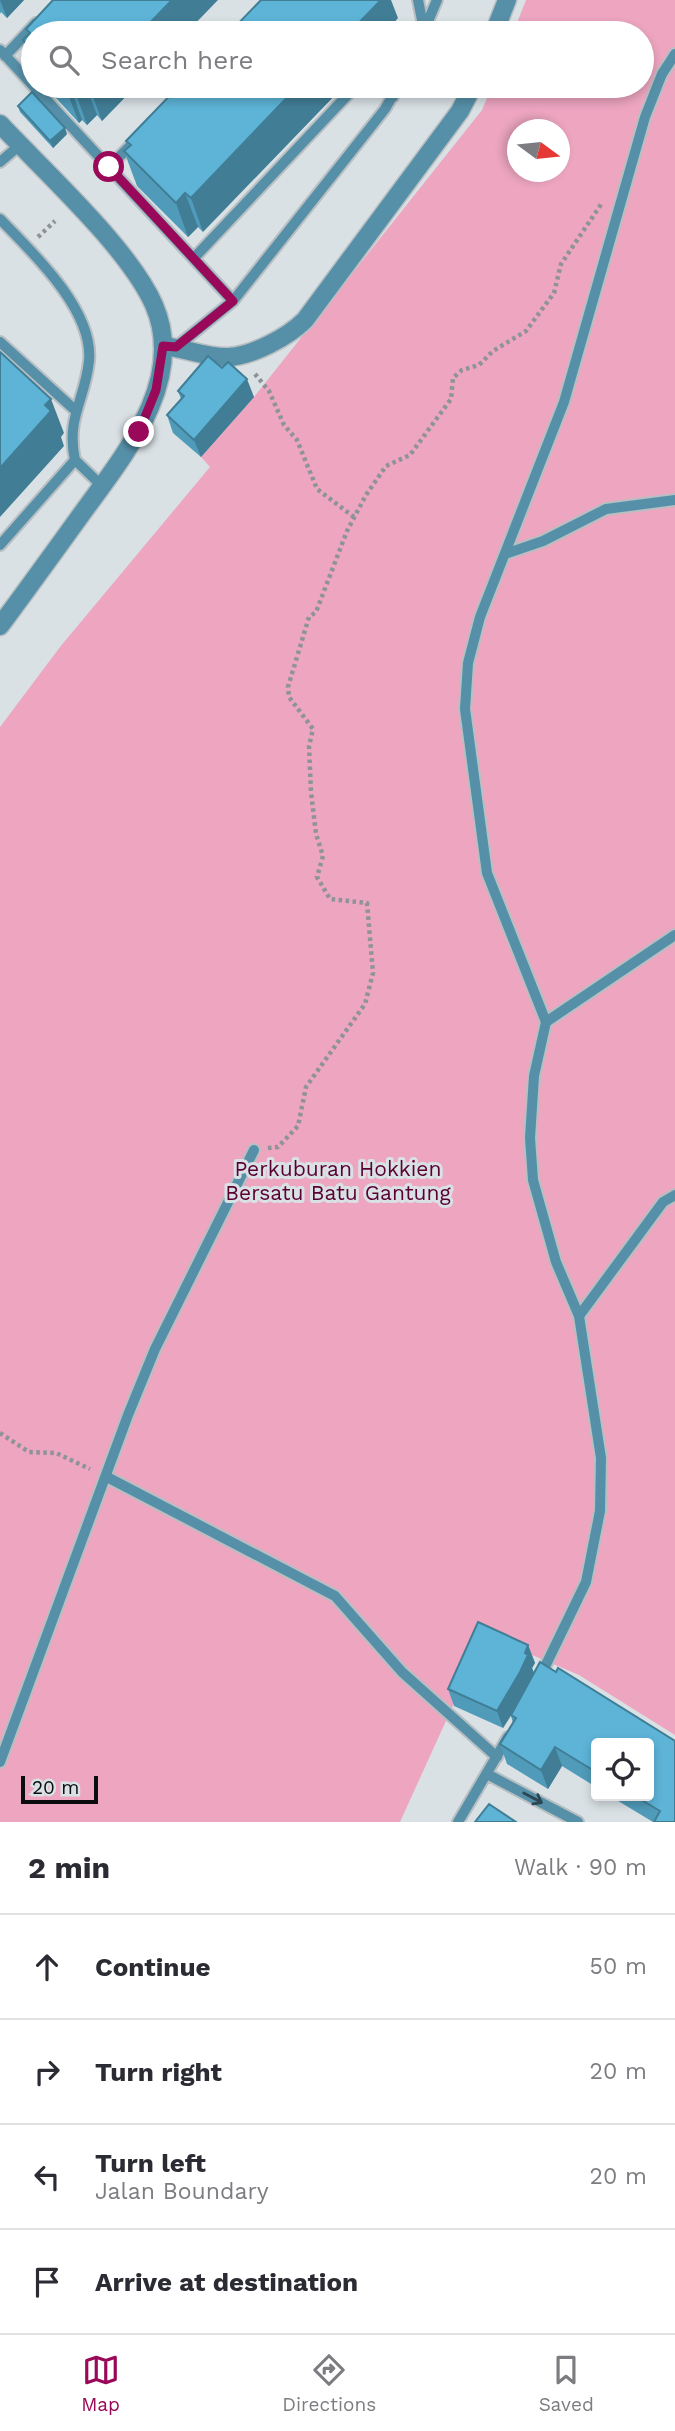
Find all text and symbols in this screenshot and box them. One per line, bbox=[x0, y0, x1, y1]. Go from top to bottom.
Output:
search box bbox=[21, 21, 654, 98]
icon: search bbox=[45, 41, 83, 79]
text: Search here bbox=[101, 45, 253, 75]
north arrow bbox=[507, 119, 570, 182]
route start bbox=[93, 151, 124, 182]
route end bbox=[123, 416, 154, 447]
park label: Perkuburan Hokkien Bersatu Batu Gantung bbox=[225, 1156, 452, 1205]
map controls bbox=[591, 1738, 654, 1801]
button: locate bbox=[591, 1738, 654, 1801]
scale bar bbox=[21, 1773, 98, 1805]
text: 20 m bbox=[32, 1776, 79, 1799]
one-way arrow bbox=[522, 1791, 542, 1805]
text: 2 min bbox=[28, 1850, 110, 1885]
text: Walk · 90 m bbox=[514, 1854, 647, 1881]
icon: ahead bbox=[28, 1948, 66, 1986]
text: Continue bbox=[95, 1952, 211, 1982]
text: 50 m bbox=[590, 1953, 647, 1980]
icon: right bbox=[28, 2053, 66, 2091]
text: Turn right bbox=[95, 2057, 222, 2087]
text: 20 m bbox=[590, 2058, 647, 2085]
text: Turn left bbox=[95, 2148, 206, 2178]
icon: left bbox=[28, 2158, 66, 2196]
text: 20 m bbox=[590, 2163, 647, 2190]
text: Jalan Boundary bbox=[95, 2178, 269, 2205]
icon: arrive bbox=[28, 2263, 66, 2301]
text: Arrive at destination bbox=[95, 2267, 358, 2297]
tab: Map bbox=[81, 2351, 120, 2416]
tab: Directions bbox=[282, 2351, 376, 2416]
tab: Saved bbox=[539, 2351, 594, 2416]

